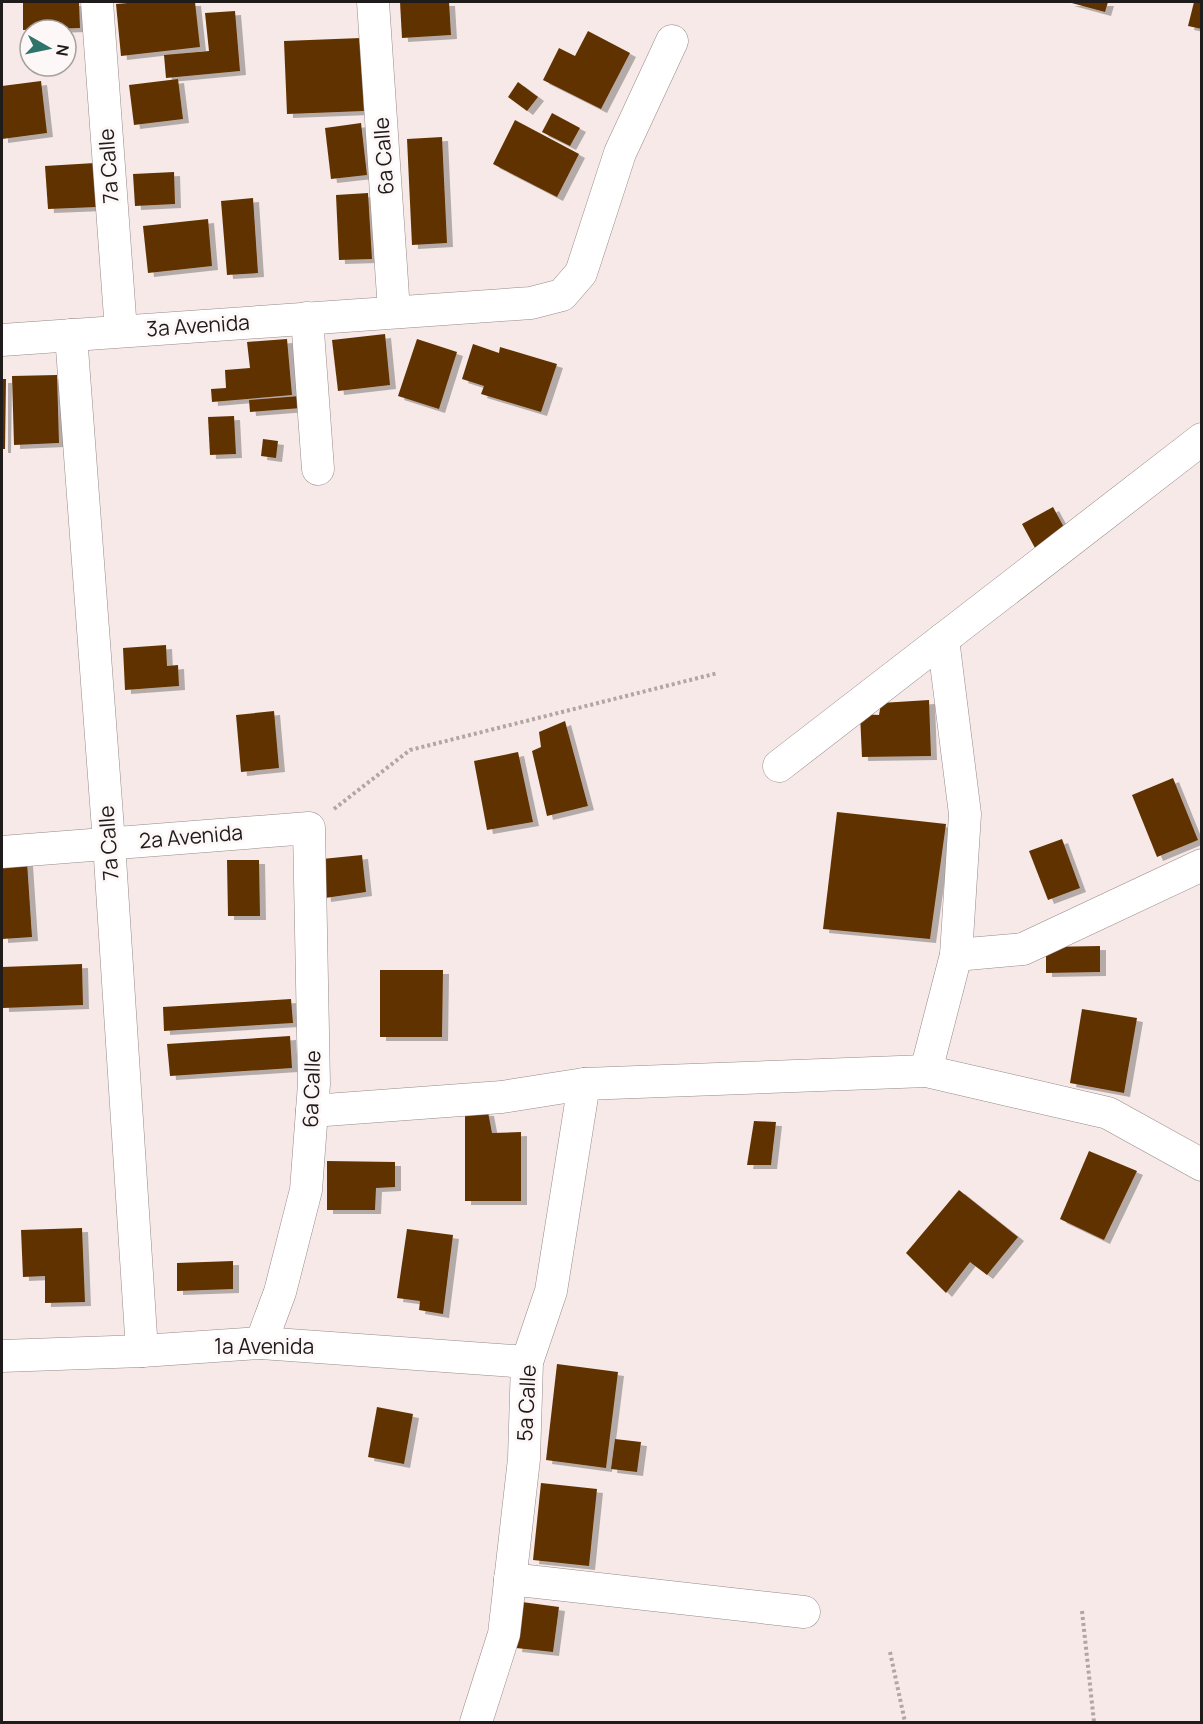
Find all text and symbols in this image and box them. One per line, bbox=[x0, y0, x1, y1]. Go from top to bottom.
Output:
north arrow bbox=[18, 18, 78, 78]
text: N bbox=[51, 43, 75, 58]
street label: 6a Calle bbox=[366, 116, 400, 196]
street label: 7a Calle bbox=[91, 128, 125, 205]
street label: 3a Avenida bbox=[145, 307, 251, 343]
street label: 7a Calle bbox=[91, 805, 125, 882]
street label: 2a Avenida bbox=[138, 818, 244, 854]
street label: 6a Calle bbox=[296, 1050, 326, 1128]
street label: 1a Avenida bbox=[214, 1332, 314, 1360]
street label: 5a Calle bbox=[510, 1364, 542, 1442]

